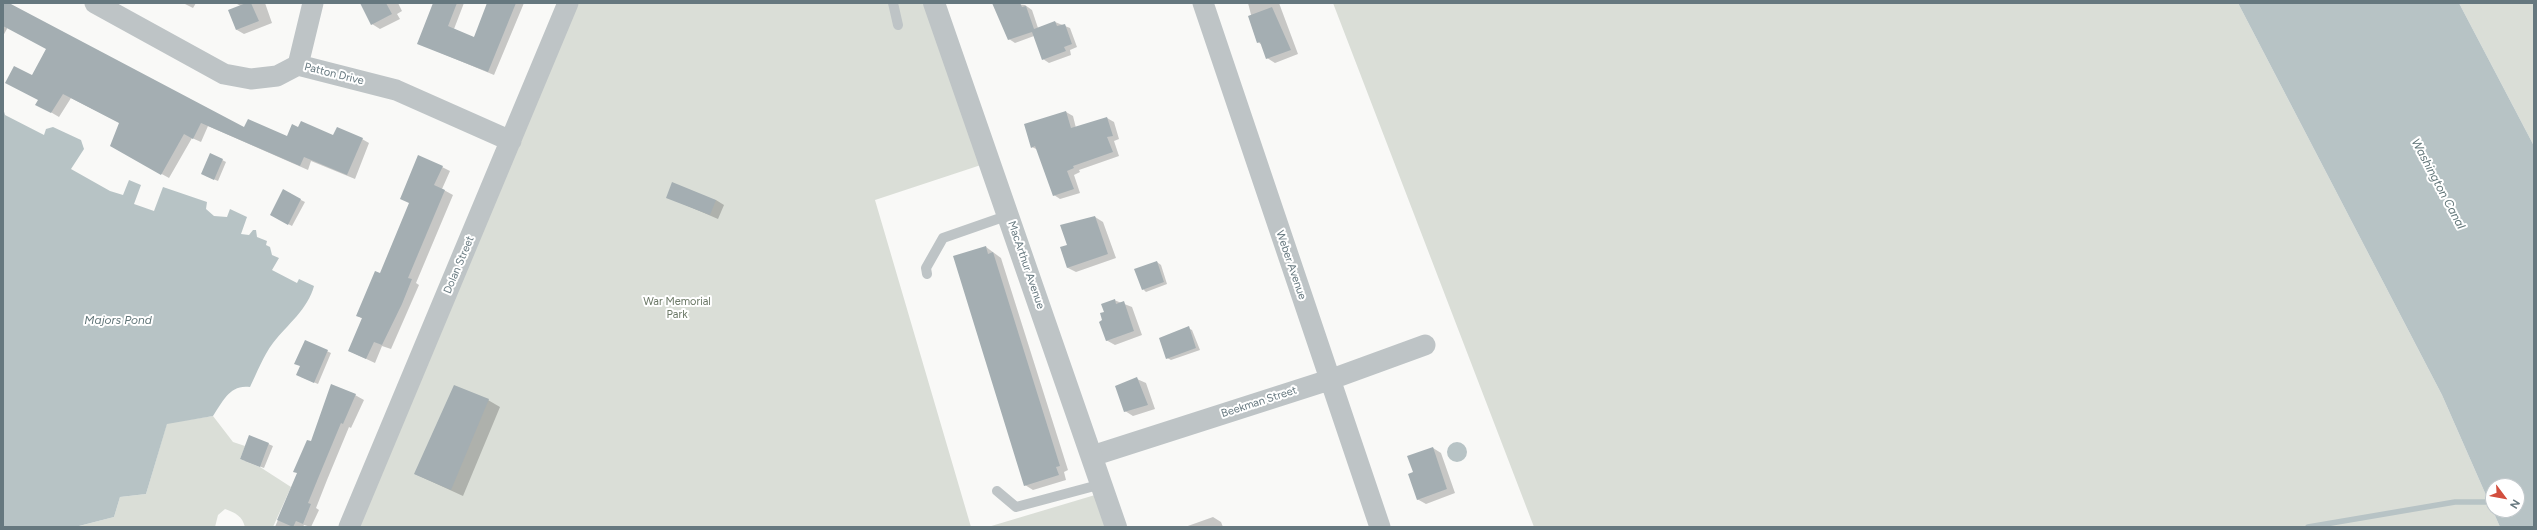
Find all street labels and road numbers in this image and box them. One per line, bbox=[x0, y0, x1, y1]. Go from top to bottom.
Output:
street label: Patton Drive bbox=[303, 60, 365, 88]
street label: MacArthur Avenue bbox=[1005, 219, 1047, 311]
street label: Weber Avenue bbox=[1273, 229, 1309, 301]
street label: Dolan Street bbox=[441, 234, 477, 296]
street label: Beekman Street bbox=[1220, 384, 1298, 420]

